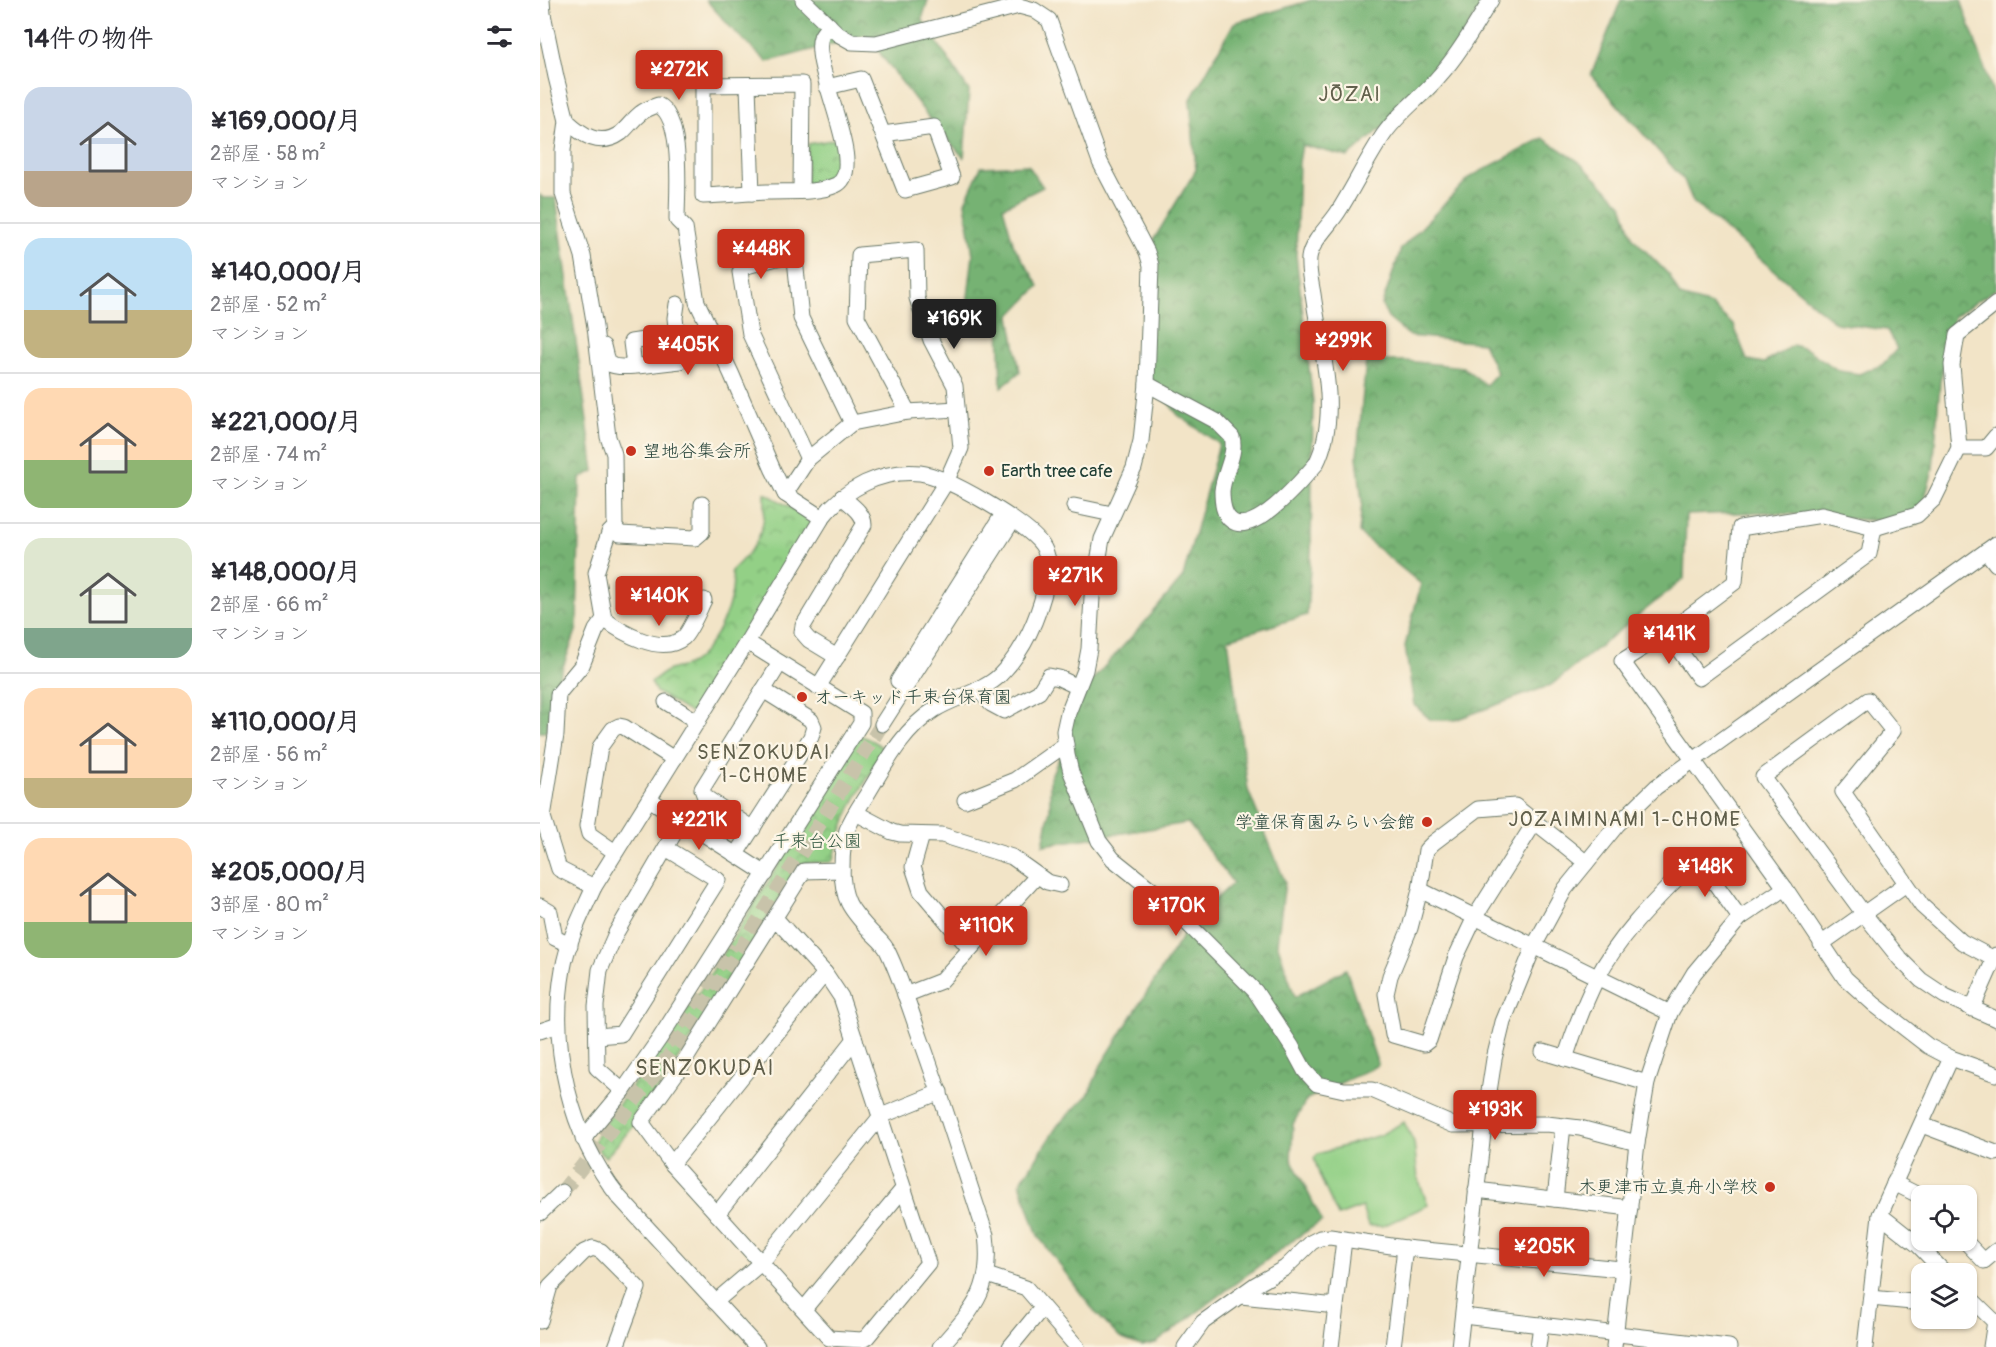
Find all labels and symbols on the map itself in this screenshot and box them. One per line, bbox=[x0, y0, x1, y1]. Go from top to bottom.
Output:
pin: ¥272K bbox=[637, 50, 721, 101]
district label: JŌZAI bbox=[1319, 82, 1381, 107]
pin: ¥448K bbox=[719, 229, 803, 280]
pin: ¥169K bbox=[912, 299, 996, 350]
pin: ¥299K bbox=[1301, 321, 1385, 372]
pin: ¥405K bbox=[646, 325, 730, 376]
place label: 望地谷集会所 bbox=[643, 440, 751, 463]
marker: 望地谷集会所 bbox=[624, 444, 638, 458]
place label: Earth tree cafe bbox=[1001, 460, 1112, 483]
marker: Earth tree cafe bbox=[982, 464, 996, 478]
pin: ¥271K bbox=[1033, 556, 1117, 607]
pin: ¥140K bbox=[617, 576, 701, 627]
pin: ¥141K bbox=[1627, 614, 1711, 665]
place label: オーキッド千束台保育園 bbox=[814, 686, 1012, 709]
marker: オーキッド千束台保育園 bbox=[795, 690, 809, 704]
district label: SENZOKUDAI 1-CHOME bbox=[697, 740, 831, 788]
pin: ¥221K bbox=[657, 800, 741, 851]
district label: JOZAIMINAMI 1-CHOME bbox=[1509, 807, 1741, 832]
place label: 学童保育園みらい会館 bbox=[1235, 811, 1415, 834]
marker: 学童保育園みらい会館 bbox=[1420, 815, 1434, 829]
park label: 千束台公園 bbox=[772, 830, 862, 853]
pin: ¥148K bbox=[1663, 847, 1747, 898]
pin: ¥170K bbox=[1134, 886, 1218, 937]
pin: ¥110K bbox=[944, 906, 1028, 957]
district label: SENZOKUDAI bbox=[635, 1055, 775, 1082]
pin: ¥193K bbox=[1453, 1090, 1537, 1141]
place label: 木更津市立真舟小学校 bbox=[1578, 1176, 1758, 1199]
marker: 木更津市立真舟小学校 bbox=[1763, 1180, 1777, 1194]
pin: ¥205K bbox=[1502, 1227, 1586, 1278]

